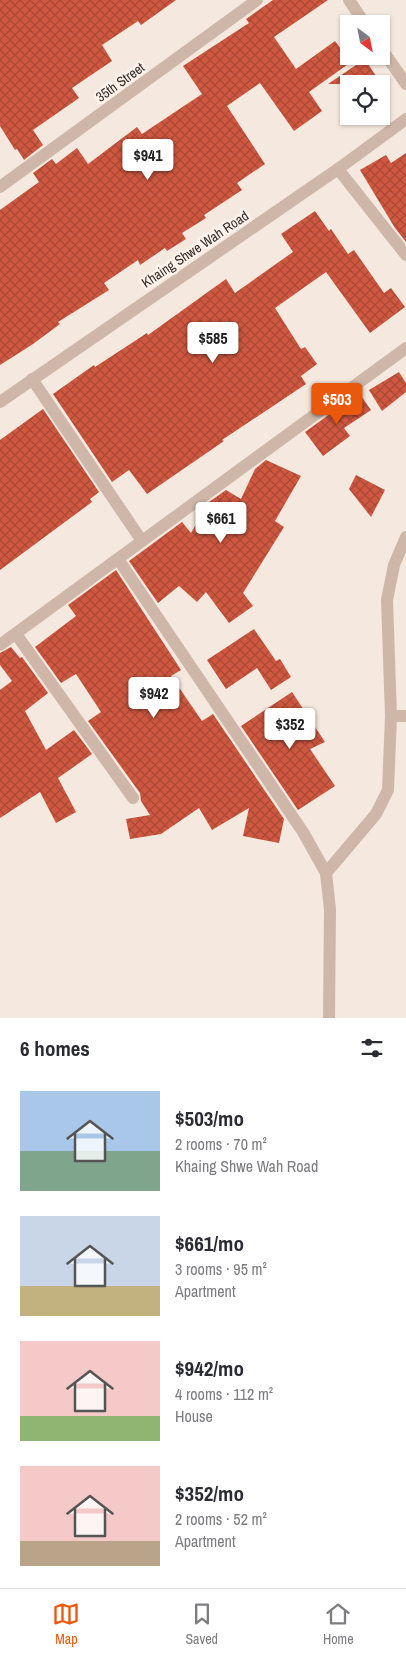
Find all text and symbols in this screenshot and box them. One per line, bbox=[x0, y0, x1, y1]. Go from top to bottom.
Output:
north arrow bbox=[340, 15, 390, 65]
map controls bbox=[340, 15, 390, 125]
street label: 35th Street bbox=[92, 58, 148, 106]
button: locate bbox=[340, 75, 390, 125]
pin: $941 bbox=[118, 138, 178, 181]
text: $941 bbox=[133, 144, 163, 166]
street label: Khaing Shwe Wah Road bbox=[138, 207, 252, 291]
pin: $585 bbox=[183, 322, 243, 364]
text: $585 bbox=[198, 327, 228, 349]
pin: $503 bbox=[307, 382, 367, 425]
text: $503 bbox=[322, 388, 352, 410]
pin: $661 bbox=[191, 502, 251, 544]
text: $661 bbox=[206, 507, 236, 529]
pin: $942 bbox=[124, 676, 184, 719]
text: $942 bbox=[139, 682, 169, 704]
pin: $352 bbox=[260, 708, 320, 750]
text: $352 bbox=[275, 713, 305, 735]
text: 6 homes bbox=[20, 1034, 90, 1063]
icon: filters bbox=[358, 1034, 386, 1062]
text: $503/mo bbox=[175, 1104, 244, 1133]
icon: home bbox=[60, 1111, 120, 1171]
text: 2 rooms · 70 m² bbox=[175, 1133, 267, 1155]
text: Khaing Shwe Wah Road bbox=[175, 1155, 318, 1177]
text: $661/mo bbox=[175, 1229, 244, 1258]
icon: home bbox=[60, 1236, 120, 1296]
text: 3 rooms · 95 m² bbox=[175, 1258, 267, 1280]
text: Apartment bbox=[175, 1280, 236, 1302]
text: $942/mo bbox=[175, 1354, 244, 1383]
icon: home bbox=[60, 1361, 120, 1421]
text: 4 rooms · 112 m² bbox=[175, 1383, 273, 1405]
text: House bbox=[175, 1405, 213, 1427]
text: $352/mo bbox=[175, 1479, 244, 1508]
icon: home bbox=[60, 1486, 120, 1546]
text: 2 rooms · 52 m² bbox=[175, 1508, 267, 1530]
text: Apartment bbox=[175, 1530, 236, 1552]
tab: Map bbox=[52, 1600, 80, 1648]
tab: Saved bbox=[185, 1600, 218, 1648]
tab: Home bbox=[323, 1600, 354, 1648]

